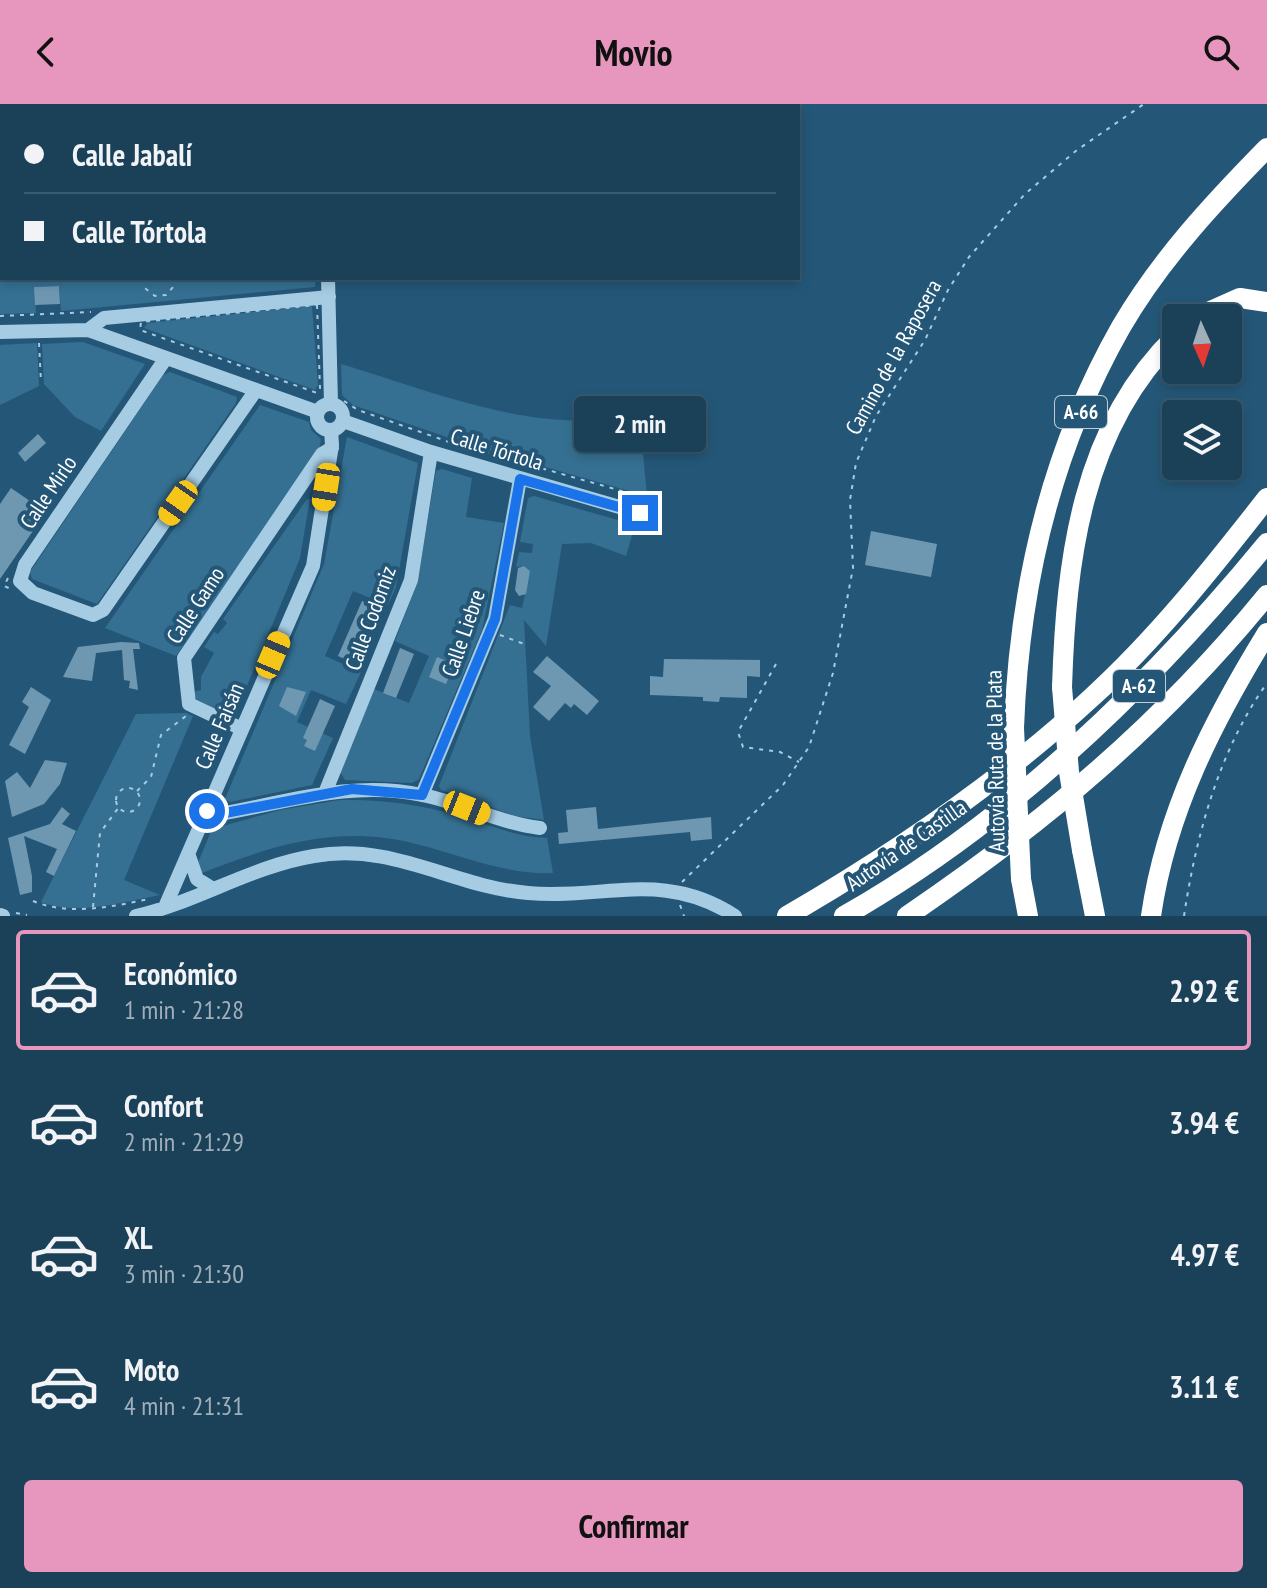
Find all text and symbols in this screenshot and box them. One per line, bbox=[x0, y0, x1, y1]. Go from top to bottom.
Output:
text: Movio bbox=[594, 29, 673, 76]
icon: back bbox=[24, 30, 68, 74]
icon: search bbox=[1199, 30, 1243, 74]
text: Calle Jabalí bbox=[72, 135, 192, 174]
text: Calle Tórtola bbox=[72, 212, 207, 251]
street label: Camino de la Raposera bbox=[839, 274, 947, 440]
north arrow bbox=[1162, 304, 1242, 384]
map controls bbox=[1162, 304, 1242, 480]
road number: A-66 bbox=[1055, 396, 1107, 428]
callout: 2 min bbox=[574, 397, 706, 453]
button: layers bbox=[1162, 400, 1242, 480]
text: 2 min bbox=[614, 407, 666, 440]
street label: Calle Tórtola bbox=[447, 422, 547, 476]
street label: Calle Mirlo bbox=[13, 450, 83, 534]
car bbox=[310, 461, 342, 513]
car bbox=[154, 476, 202, 530]
route end bbox=[622, 495, 658, 531]
street label: Calle Gamo bbox=[160, 561, 230, 649]
street label: Calle Codorniz bbox=[338, 562, 402, 674]
street label: Calle Liebre bbox=[435, 586, 491, 680]
car bbox=[253, 628, 293, 682]
street label: Autovía Ruta de la Plata bbox=[979, 670, 1011, 852]
road number: A-62 bbox=[1113, 670, 1165, 702]
street label: Calle Faisán bbox=[188, 679, 250, 773]
car bbox=[440, 788, 494, 828]
route start bbox=[189, 793, 225, 829]
street label: Autovía de Castilla bbox=[840, 793, 972, 897]
icon: car bbox=[28, 954, 100, 1026]
text: Económico bbox=[124, 954, 237, 993]
text: 2.92 € bbox=[1169, 971, 1239, 1010]
text: 1 min · 21:28 bbox=[124, 993, 244, 1026]
icon: car bbox=[28, 1086, 100, 1158]
text: Confort bbox=[124, 1086, 203, 1125]
text: 3.94 € bbox=[1169, 1103, 1239, 1142]
text: 2 min · 21:29 bbox=[124, 1125, 244, 1158]
icon: car bbox=[28, 1218, 100, 1290]
text: XL bbox=[124, 1218, 153, 1257]
text: 4.97 € bbox=[1170, 1235, 1239, 1274]
text: 3 min · 21:30 bbox=[124, 1257, 244, 1290]
icon: car bbox=[28, 1350, 100, 1422]
text: Moto bbox=[124, 1350, 179, 1389]
text: 3.11 € bbox=[1169, 1367, 1239, 1406]
text: 4 min · 21:31 bbox=[124, 1389, 244, 1422]
button: Confirmar bbox=[24, 1480, 1243, 1572]

